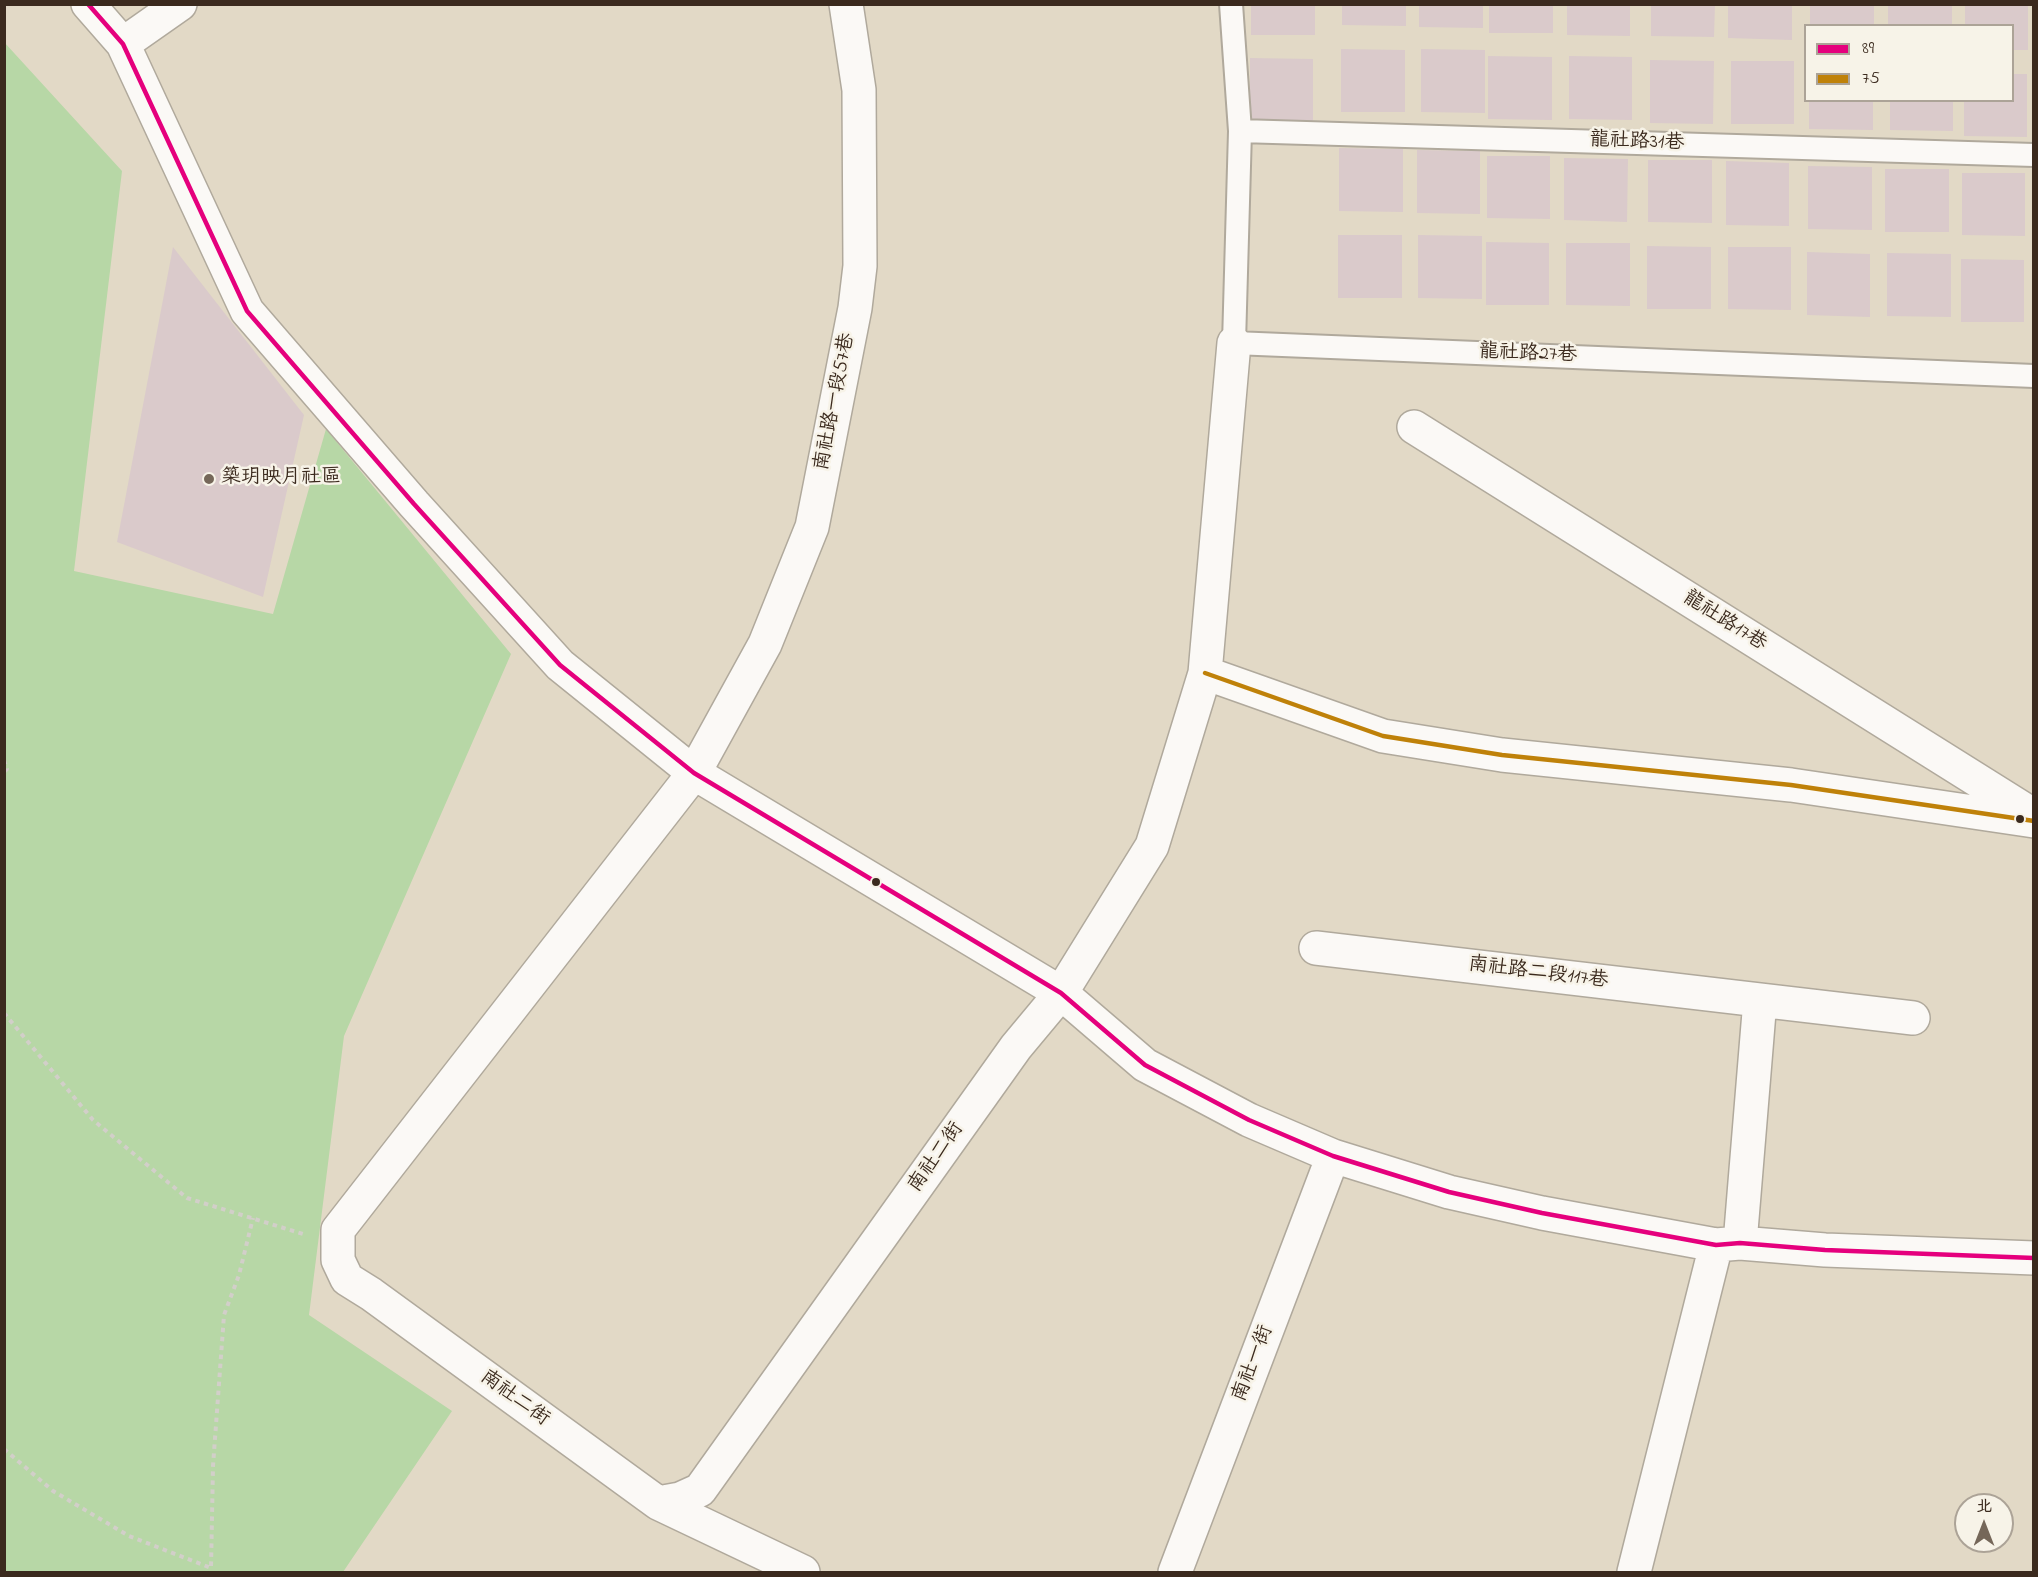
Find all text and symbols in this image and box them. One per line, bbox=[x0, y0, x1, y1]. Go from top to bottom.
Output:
legend bbox=[1804, 24, 2014, 102]
text: 89 bbox=[1862, 36, 1874, 62]
text: 75 bbox=[1862, 66, 1880, 92]
street label: 龍社路31巷 bbox=[1589, 129, 1685, 157]
street label: 南社路一段57巷 bbox=[811, 331, 861, 473]
street label: 龍社路27巷 bbox=[1479, 341, 1577, 369]
place label: 築玥映月社區 bbox=[221, 467, 341, 491]
marker: 築玥映月社區 bbox=[202, 472, 216, 486]
street label: 龍社路17巷 bbox=[1678, 587, 1770, 657]
unlabelled marker bbox=[2014, 813, 2026, 825]
unlabelled marker bbox=[870, 876, 882, 888]
street label: 南社路二段117巷 bbox=[1467, 954, 1609, 994]
street label: 南社二街 bbox=[904, 1118, 970, 1198]
street label: 南社一街 bbox=[1228, 1322, 1280, 1406]
street label: 南社二街 bbox=[475, 1366, 553, 1432]
north arrow bbox=[1954, 1493, 2014, 1553]
text: 北 bbox=[1976, 1495, 1992, 1519]

